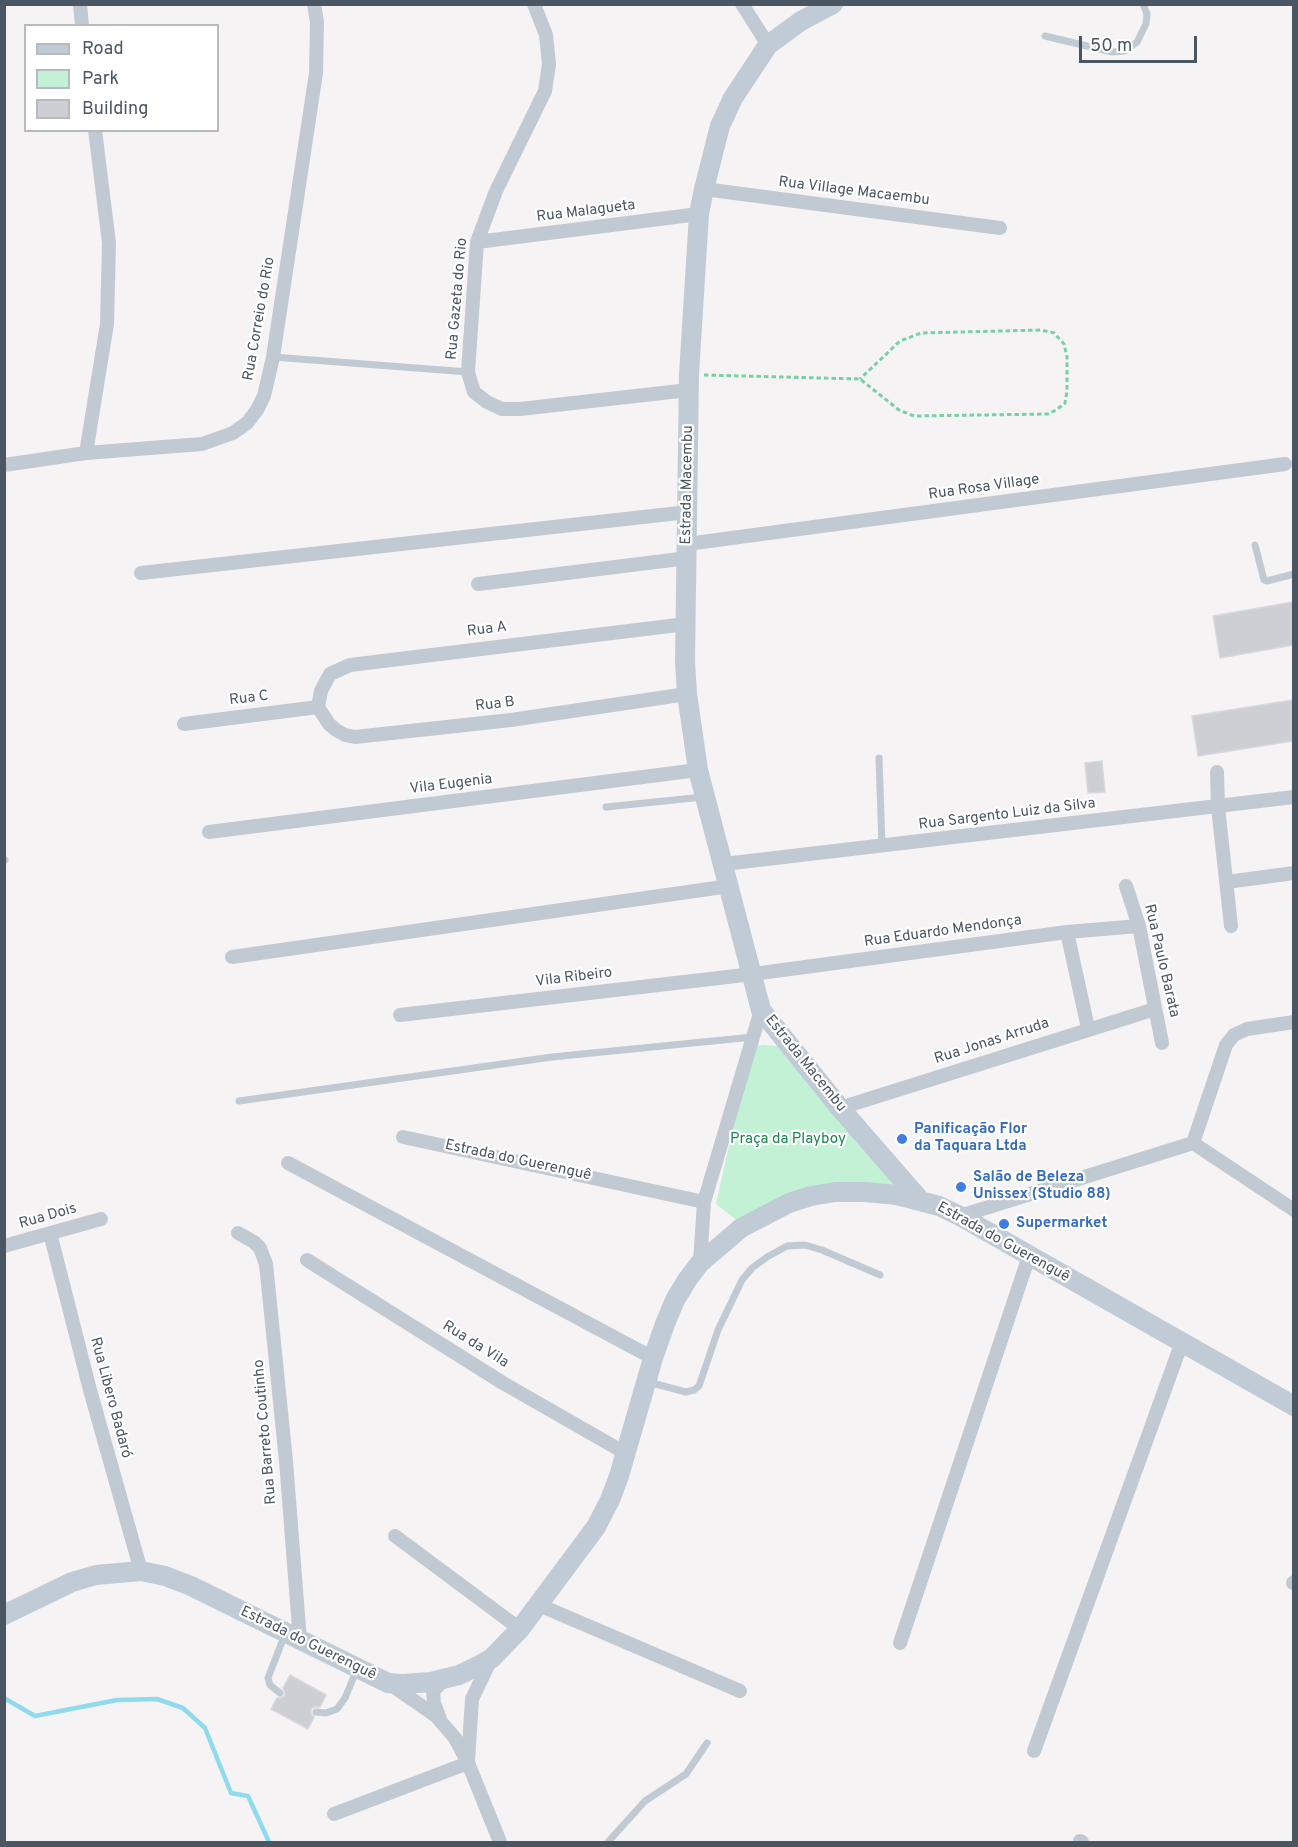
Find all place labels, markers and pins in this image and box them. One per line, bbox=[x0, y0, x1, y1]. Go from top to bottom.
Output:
place label: Panificação Flor da Taquara Ltda bbox=[914, 1121, 1027, 1156]
marker: Panificação Flor da Taquara Ltda bbox=[895, 1132, 909, 1146]
place label: Salão de Beleza Unissex (Studio 88) bbox=[973, 1169, 1111, 1204]
marker: Salão de Beleza Unissex (Studio 88) bbox=[954, 1180, 968, 1194]
place label: Supermarket bbox=[1016, 1215, 1107, 1233]
marker: Supermarket bbox=[997, 1217, 1011, 1231]

